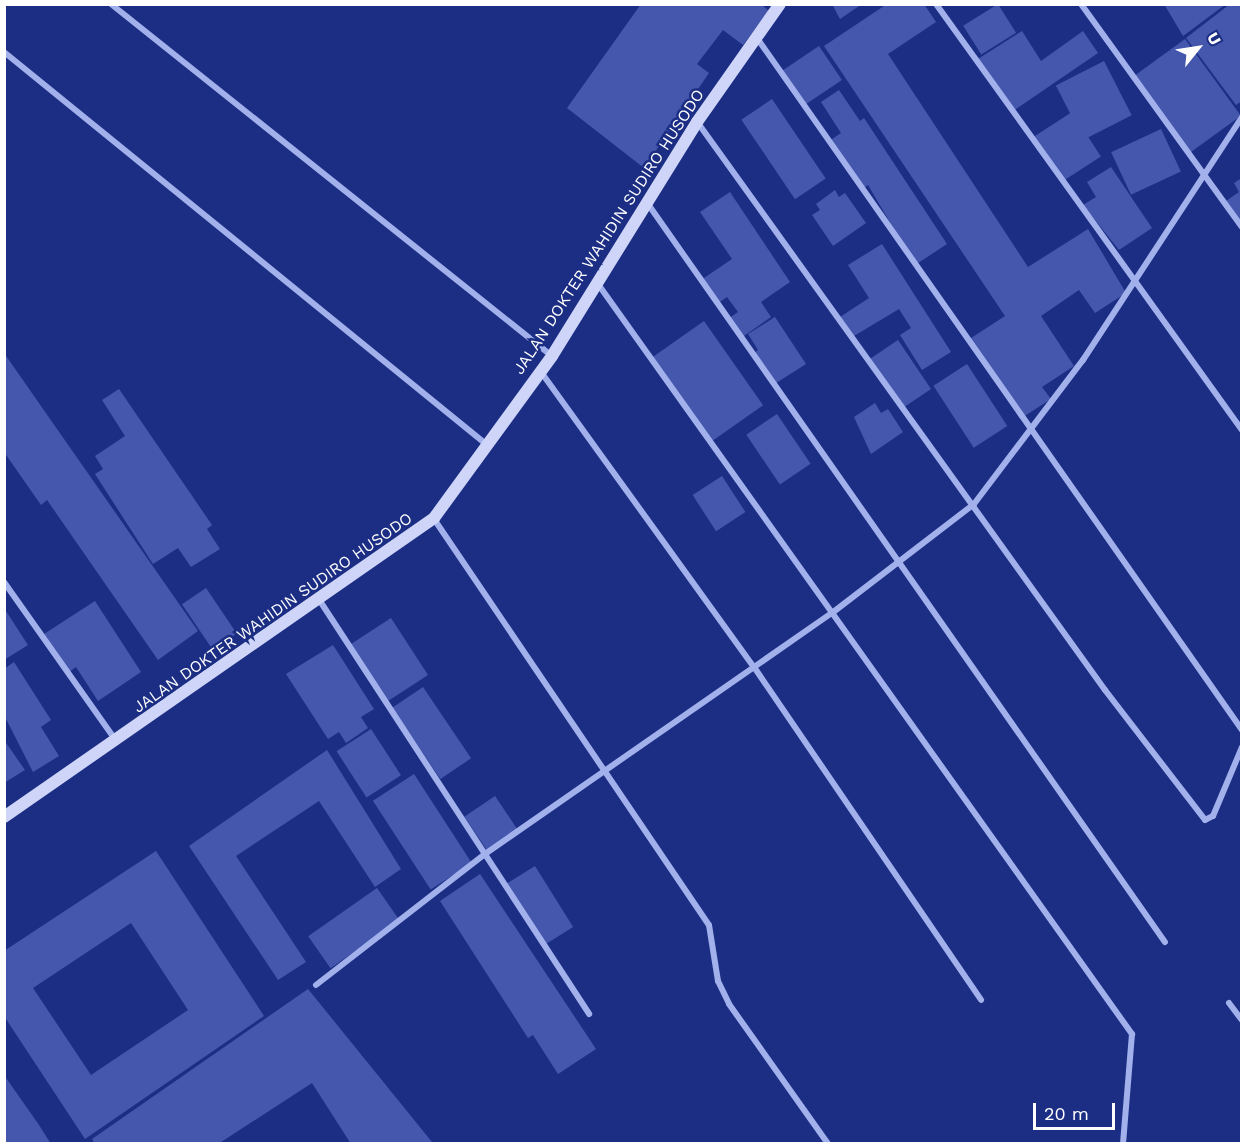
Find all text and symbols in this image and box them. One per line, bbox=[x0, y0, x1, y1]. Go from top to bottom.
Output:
north arrow bbox=[1168, 18, 1228, 78]
text: U bbox=[1203, 29, 1225, 48]
street label: JALAN DOKTER WAHIDIN SUDIRO HUSODO bbox=[509, 86, 709, 378]
street label: JALAN DOKTER WAHIDIN SUDIRO HUSODO bbox=[130, 509, 416, 717]
scale bar bbox=[1036, 1091, 1118, 1129]
text: 20 m bbox=[1044, 1103, 1089, 1124]

